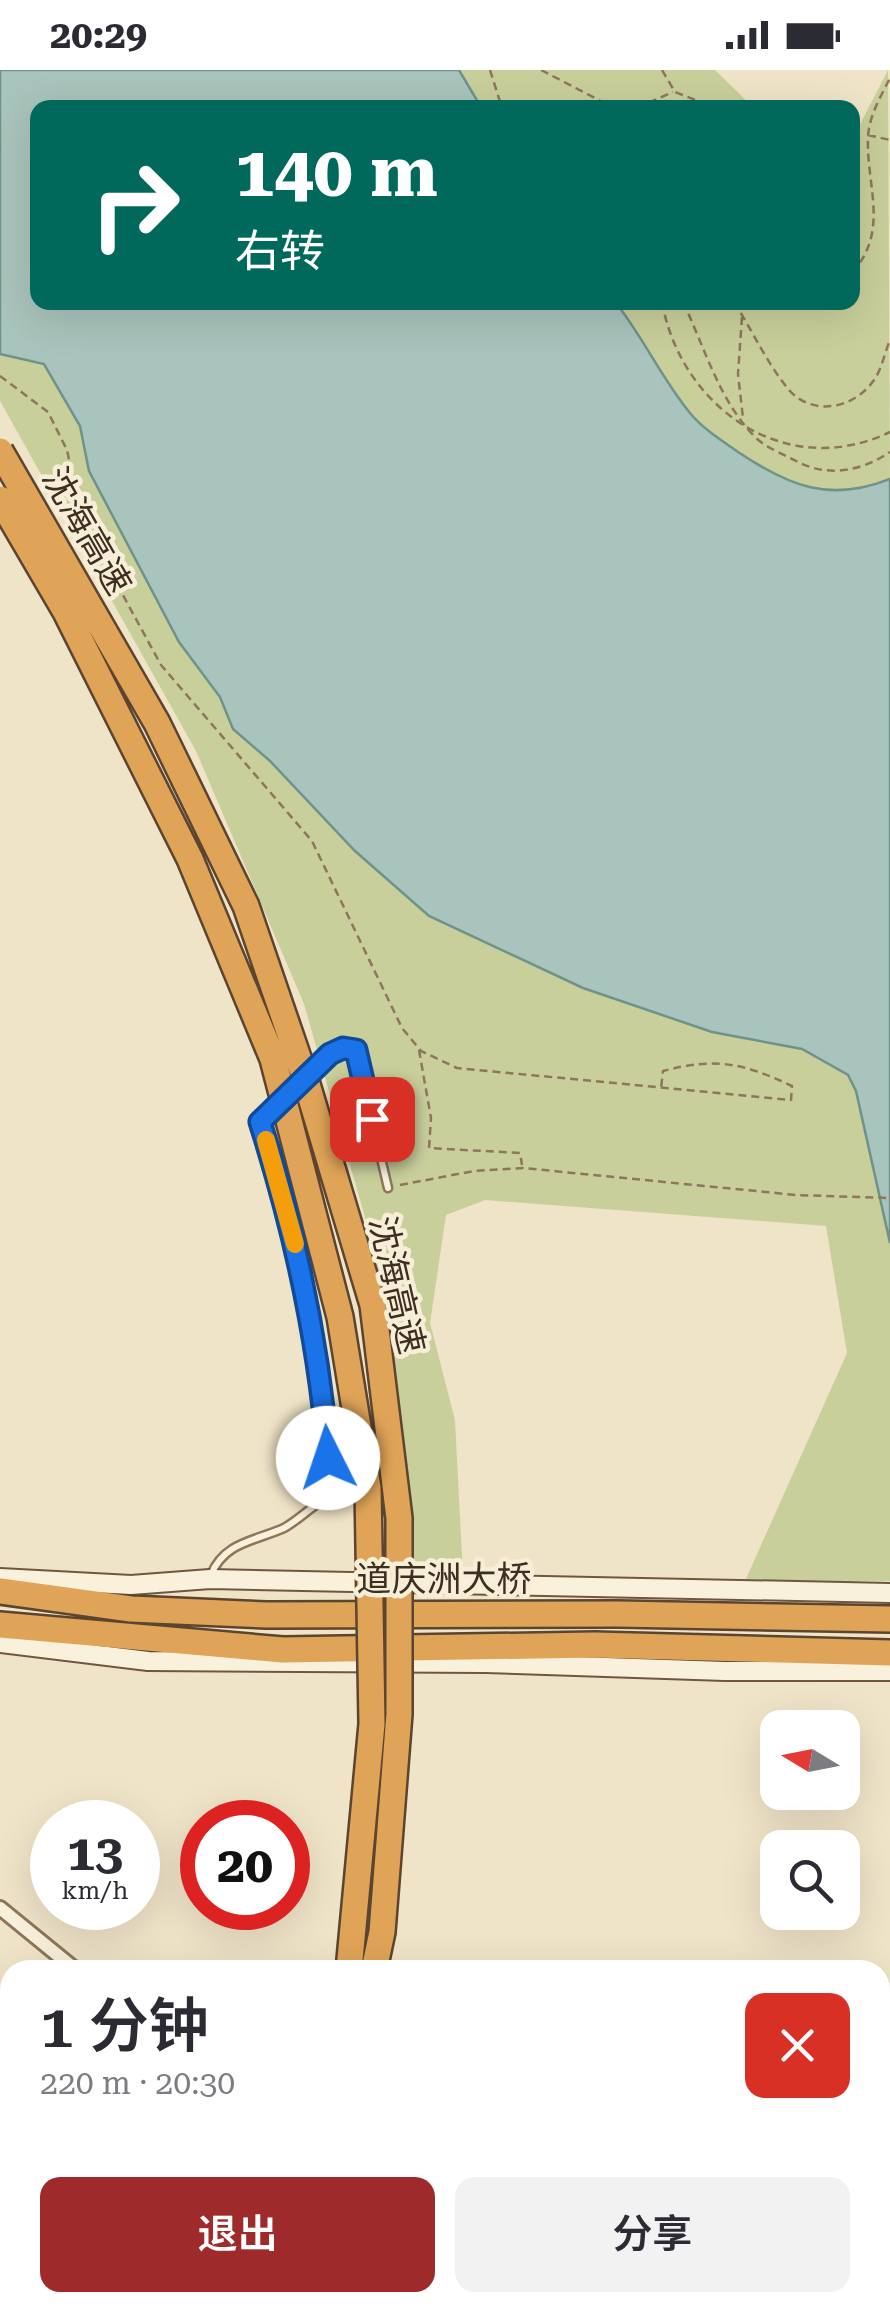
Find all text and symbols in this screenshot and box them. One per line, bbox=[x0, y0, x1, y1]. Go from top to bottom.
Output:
text: 20:29 bbox=[50, 13, 147, 57]
text: 140 m bbox=[235, 131, 438, 213]
icon: right bbox=[70, 140, 200, 270]
text: 右转 bbox=[235, 225, 325, 278]
street label: 沈海高速 bbox=[34, 460, 139, 602]
pin bbox=[330, 1077, 415, 1162]
icon: arrive bbox=[345, 1092, 400, 1147]
street label: 沈海高速 bbox=[361, 1212, 432, 1358]
position arrow bbox=[276, 1406, 380, 1510]
street label: 道庆洲大桥 bbox=[356, 1559, 532, 1600]
north arrow bbox=[760, 1710, 860, 1810]
map controls bbox=[760, 1710, 860, 1930]
speed limit sign: 20 bbox=[180, 1800, 310, 1930]
text: 13 bbox=[67, 1824, 123, 1882]
button: search bbox=[760, 1830, 860, 1930]
text: km/h bbox=[62, 1876, 128, 1905]
text: 1 分钟 bbox=[40, 1991, 209, 2062]
button: close bbox=[745, 1993, 850, 2098]
text: 220 m · 20:30 bbox=[40, 2064, 235, 2102]
button: 退出 bbox=[40, 2177, 435, 2292]
button: 分享 bbox=[455, 2177, 850, 2292]

